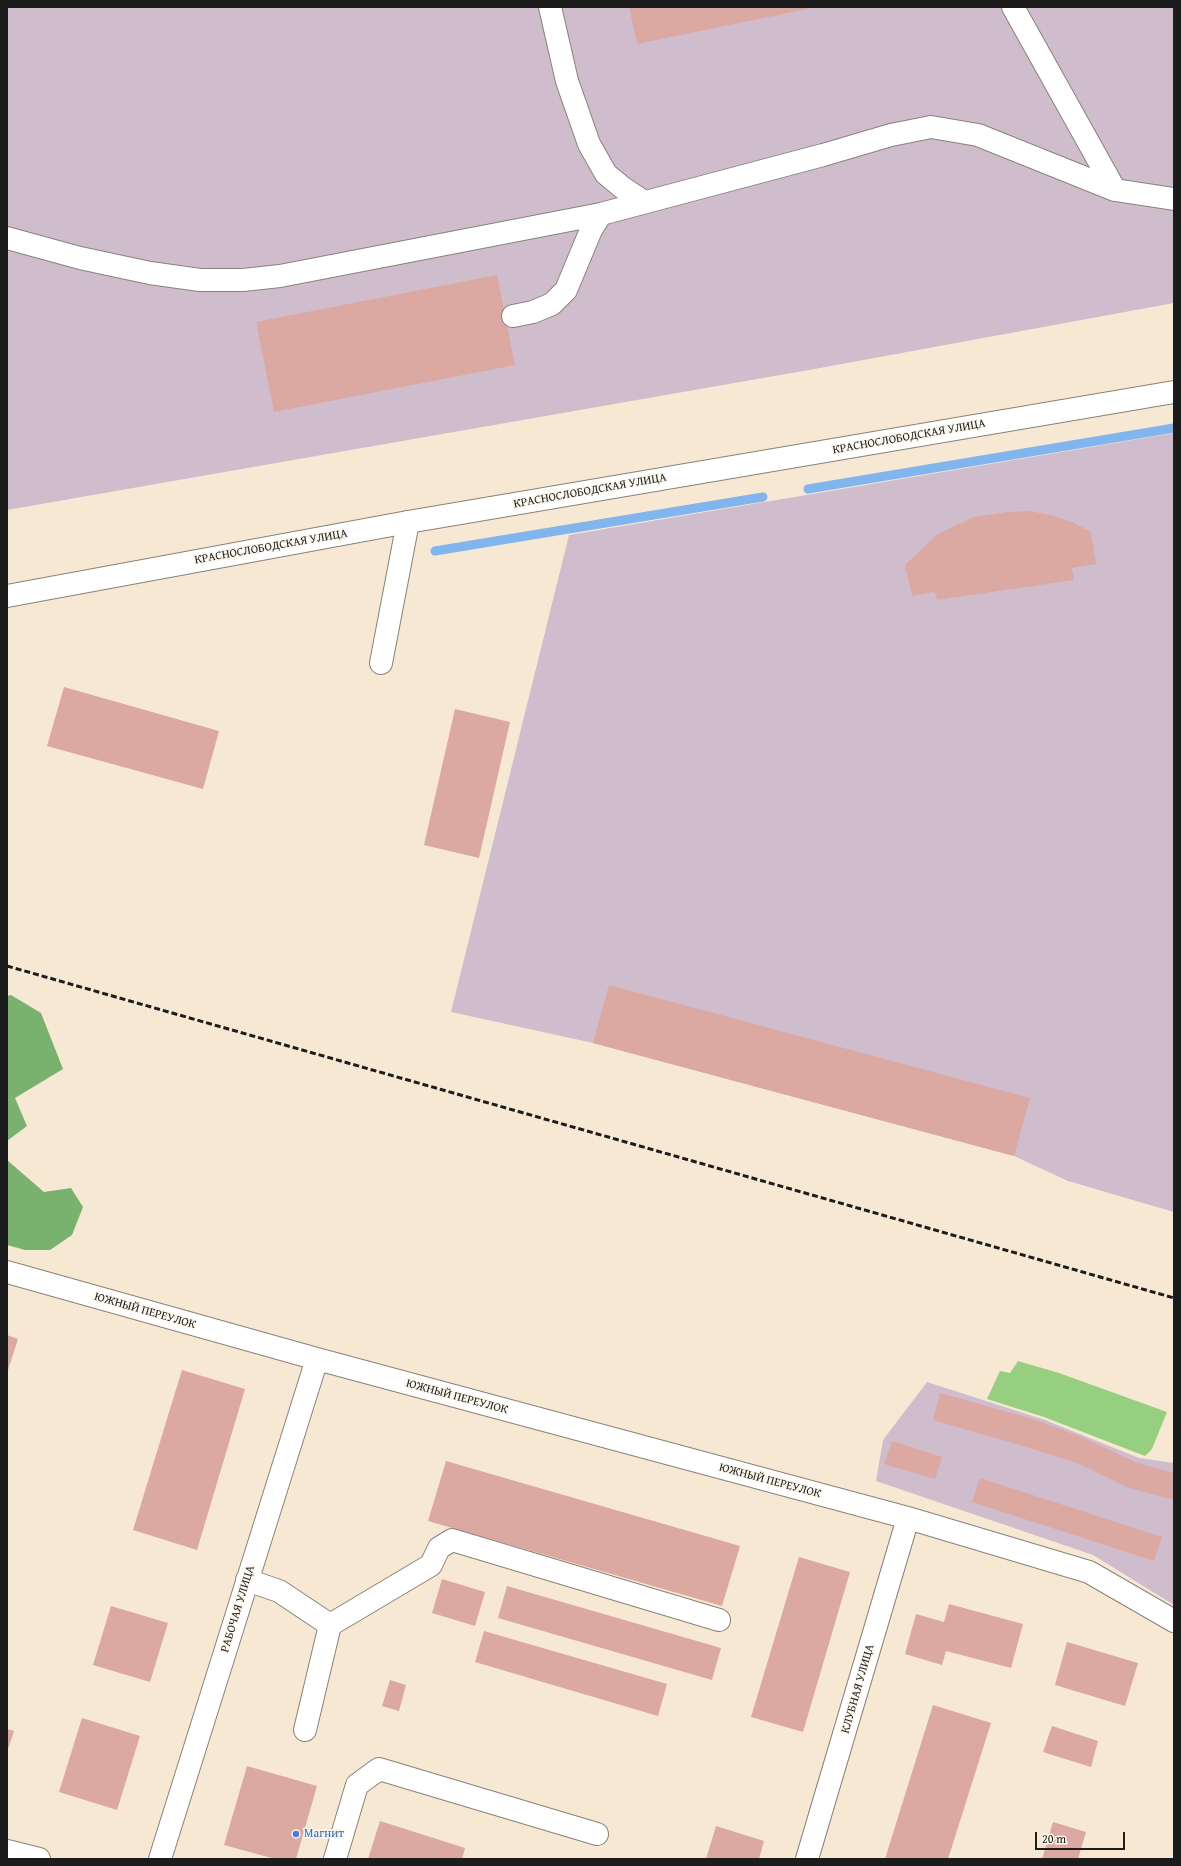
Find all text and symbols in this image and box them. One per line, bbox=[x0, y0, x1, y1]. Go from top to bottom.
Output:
street label: КРАСНОСЛОБОДСКАЯ УЛИЦА bbox=[831, 416, 987, 458]
street label: КРАСНОСЛОБОДСКАЯ УЛИЦА bbox=[512, 470, 668, 512]
street label: КРАСНОСЛОБОДСКАЯ УЛИЦА bbox=[193, 526, 349, 568]
street label: ЮЖНЫЙ ПЕРЕУЛОК bbox=[93, 1290, 197, 1332]
street label: ЮЖНЫЙ ПЕРЕУЛОК bbox=[405, 1376, 509, 1418]
street label: ЮЖНЫЙ ПЕРЕУЛОК bbox=[718, 1460, 822, 1502]
street label: РАБОЧАЯ УЛИЦА bbox=[218, 1564, 258, 1654]
street label: КЛУБНАЯ УЛИЦА bbox=[838, 1643, 878, 1735]
scale bar bbox=[1037, 1824, 1127, 1850]
place label: Магнит bbox=[304, 1827, 344, 1841]
marker: Магнит bbox=[291, 1829, 301, 1839]
text: 20 m bbox=[1042, 1830, 1066, 1847]

